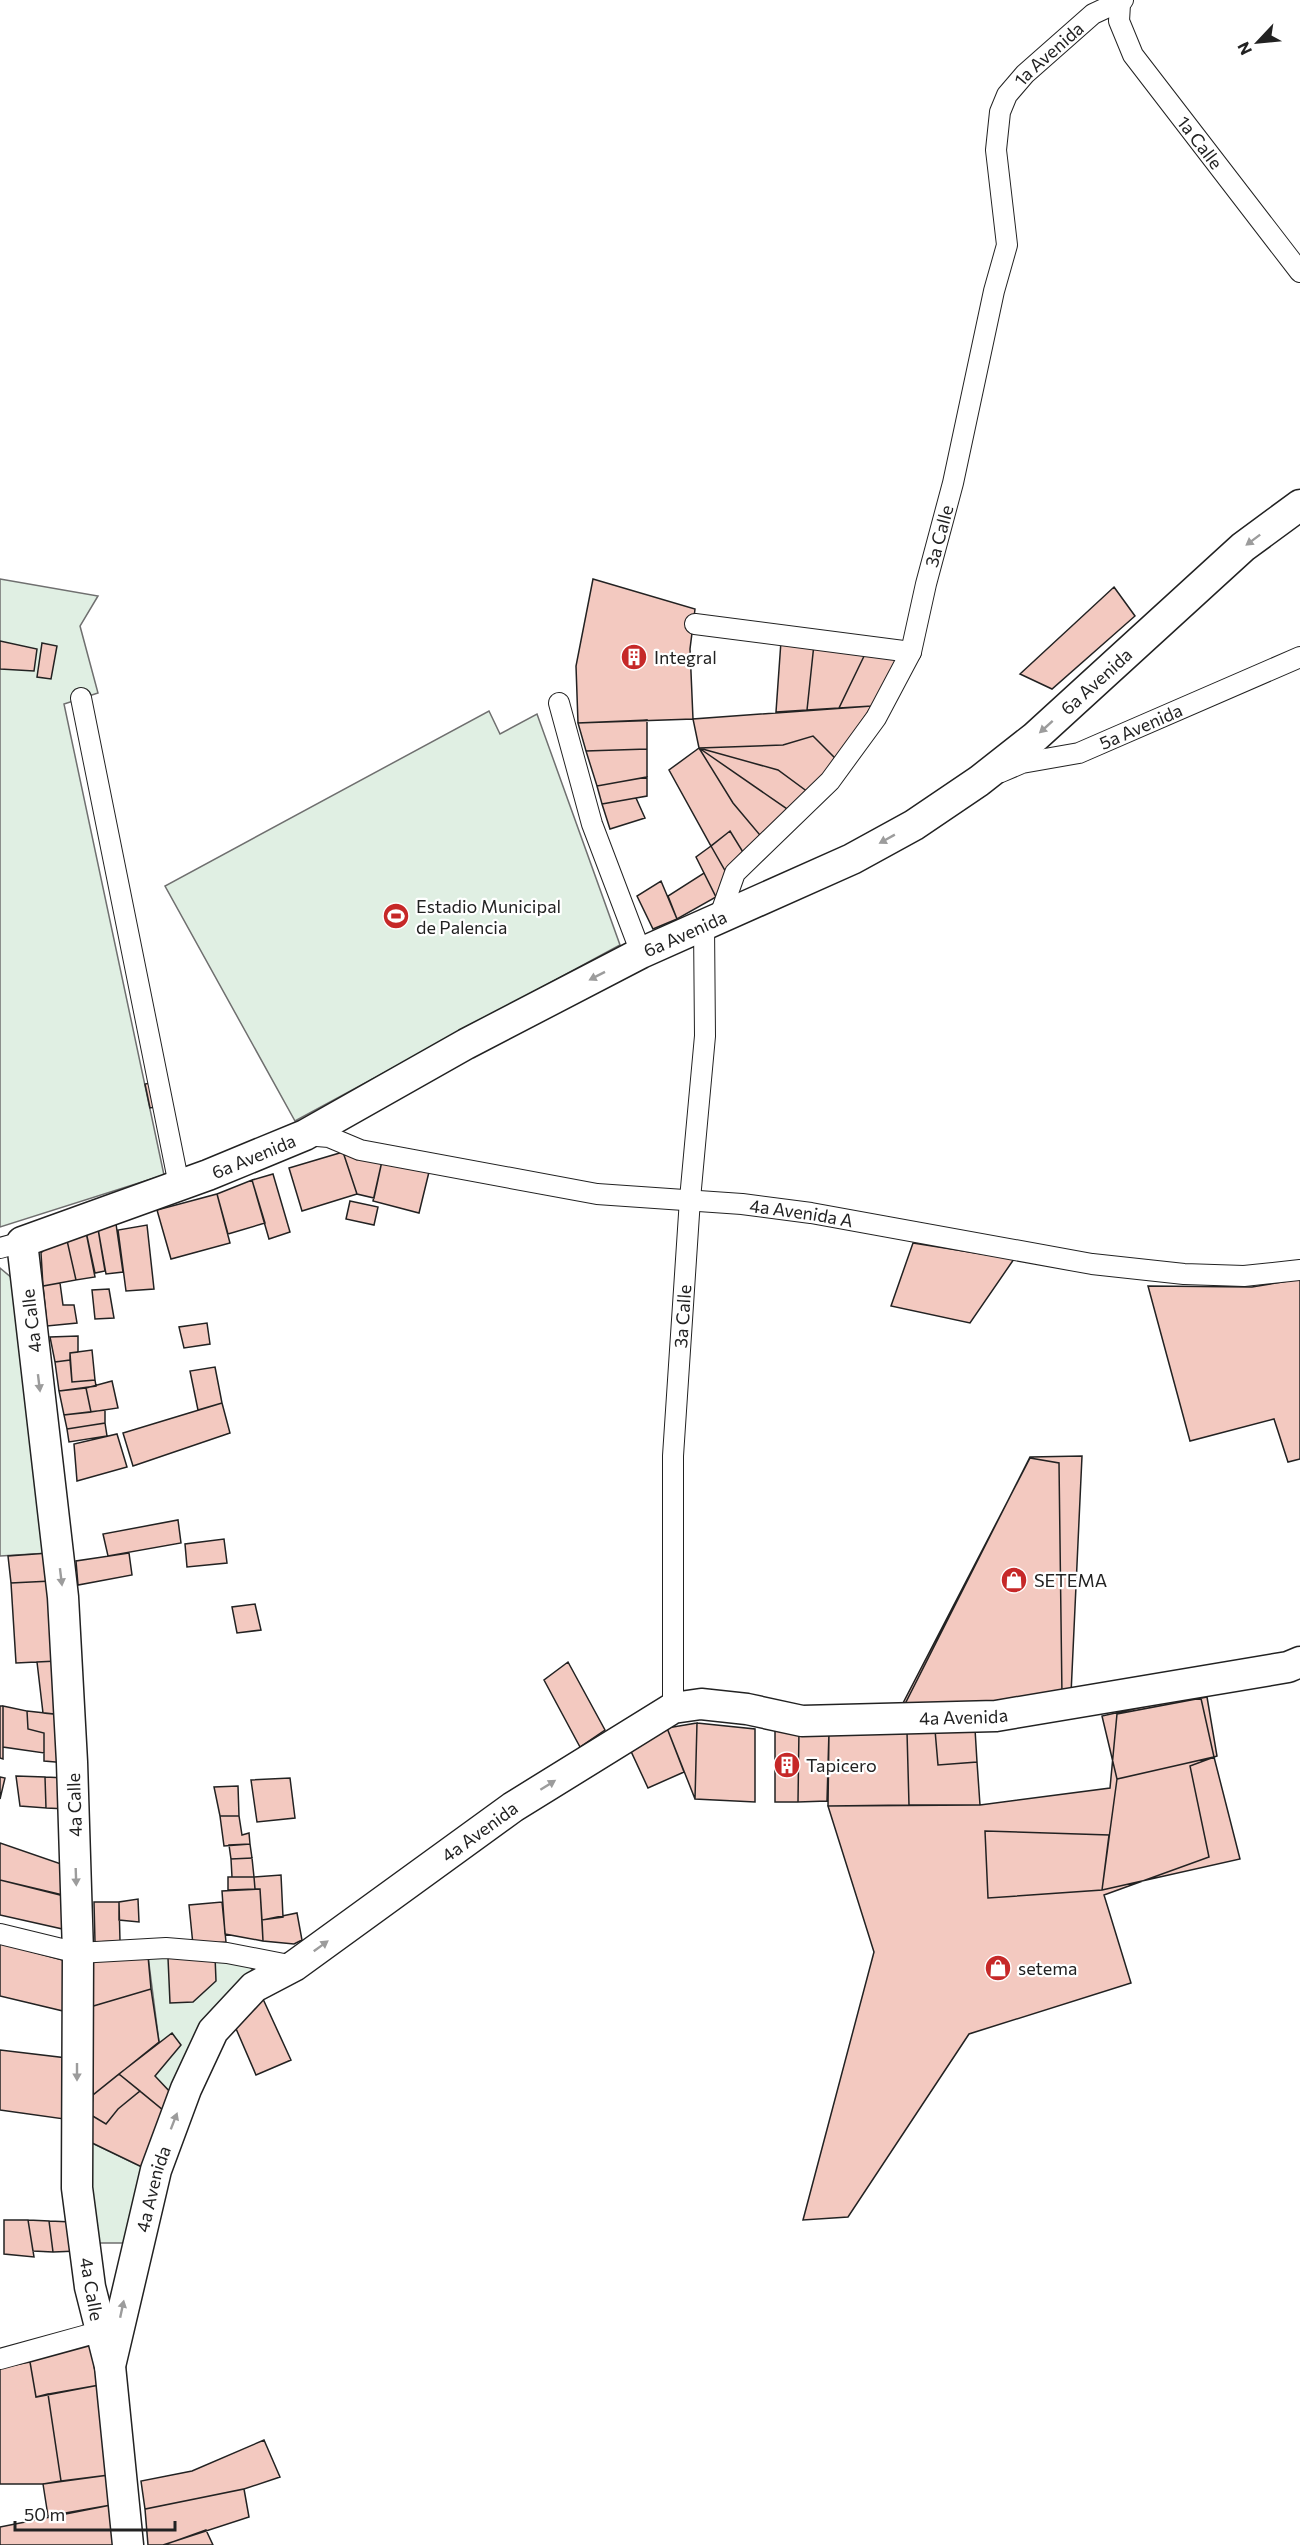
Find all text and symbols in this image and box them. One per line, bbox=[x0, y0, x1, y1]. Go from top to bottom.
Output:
north arrow bbox=[1228, 12, 1288, 72]
street label: 1a Avenida bbox=[1009, 17, 1088, 90]
text: N bbox=[1233, 39, 1255, 58]
street label: 1a Calle bbox=[1173, 111, 1228, 173]
street label: 3a Calle bbox=[920, 502, 958, 570]
one-way arrow bbox=[1245, 534, 1261, 546]
building icon: Integral bbox=[619, 642, 649, 672]
street label: 6a Avenida bbox=[1056, 643, 1136, 719]
place label: Integral bbox=[654, 646, 717, 668]
street label: 5a Avenida bbox=[1096, 699, 1186, 754]
one-way arrow bbox=[1039, 720, 1054, 733]
one-way arrow bbox=[879, 834, 896, 844]
place label: Estadio Municipal de Palencia bbox=[416, 895, 561, 938]
sports icon: Estadio Municipal de Palencia bbox=[381, 901, 411, 931]
street label: 6a Avenida bbox=[640, 905, 730, 962]
one-way arrow bbox=[588, 971, 605, 981]
street label: 6a Avenida bbox=[208, 1129, 299, 1183]
street label: 4a Avenida A bbox=[748, 1194, 855, 1231]
street label: 3a Calle bbox=[669, 1284, 695, 1349]
street label: 4a Calle bbox=[16, 1288, 46, 1354]
one-way arrow bbox=[34, 1374, 44, 1393]
shop icon: SETEMA bbox=[999, 1565, 1029, 1595]
one-way arrow bbox=[56, 1568, 66, 1587]
place label: SETEMA bbox=[1034, 1569, 1107, 1591]
street label: 4a Avenida bbox=[919, 1703, 1009, 1729]
building icon: Tapicero bbox=[772, 1750, 802, 1780]
place label: Tapicero bbox=[806, 1754, 877, 1776]
street label: 4a Calle bbox=[62, 1773, 86, 1837]
one-way arrow bbox=[540, 1779, 556, 1791]
street label: 4a Avenida bbox=[437, 1796, 522, 1866]
one-way arrow bbox=[71, 1867, 80, 1886]
one-way arrow bbox=[312, 1940, 328, 1952]
shop icon: setema bbox=[983, 1953, 1013, 1983]
place label: setema bbox=[1018, 1957, 1077, 1979]
one-way arrow bbox=[72, 2062, 82, 2081]
one-way arrow bbox=[169, 2112, 179, 2130]
street label: 4a Avenida bbox=[131, 2143, 175, 2234]
street label: 4a Calle bbox=[76, 2256, 108, 2322]
one-way arrow bbox=[118, 2300, 128, 2318]
scale bar bbox=[15, 2494, 176, 2532]
text: 50 m bbox=[24, 2503, 65, 2525]

